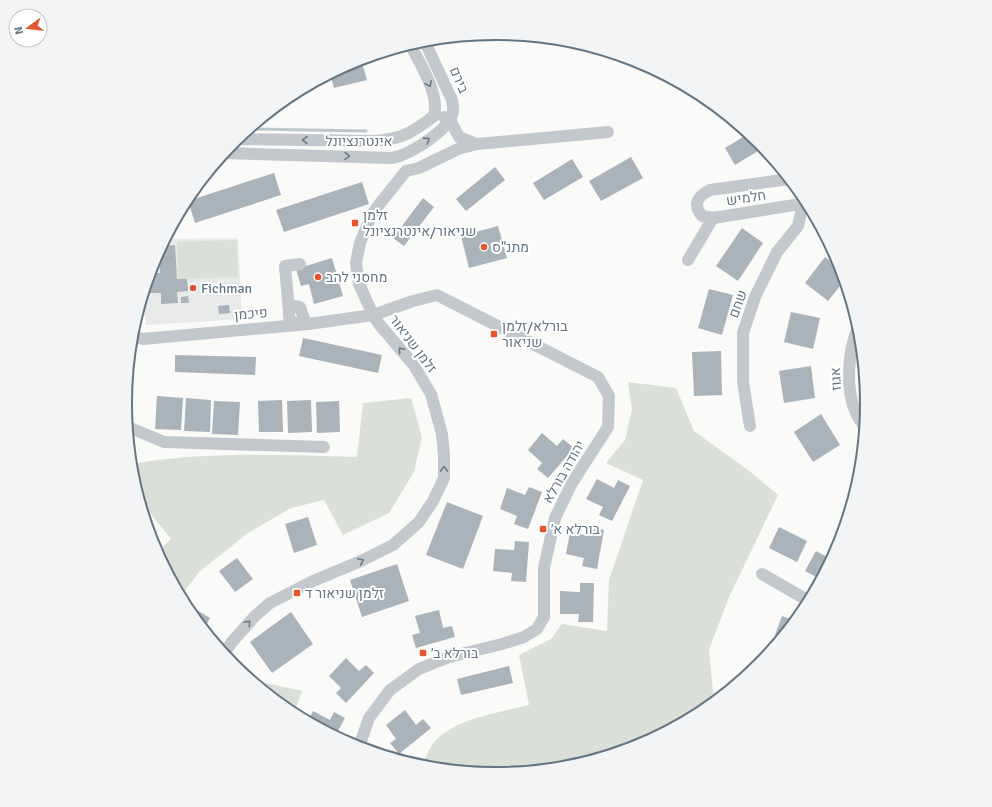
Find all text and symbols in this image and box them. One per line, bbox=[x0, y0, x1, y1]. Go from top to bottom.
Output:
north arrow bbox=[8, 8, 48, 48]
text: N bbox=[12, 25, 26, 36]
street label: בירם bbox=[446, 64, 472, 96]
one-way arrow bbox=[424, 80, 432, 87]
street label: אינטרנציונל bbox=[325, 133, 393, 150]
one-way arrow bbox=[302, 136, 308, 144]
one-way arrow bbox=[423, 138, 430, 145]
one-way arrow bbox=[344, 152, 350, 161]
street label: חלמיש bbox=[725, 186, 767, 210]
place label: זלמן שניאור/אינטרנציונל bbox=[363, 207, 476, 240]
marker: זלמן שניאור/אינטרנציונל bbox=[350, 218, 360, 228]
place label: מתנ"ס bbox=[492, 239, 529, 256]
marker: מתנ"ס bbox=[479, 242, 489, 252]
place label: מחסני להב bbox=[326, 269, 387, 286]
marker: מחסני להב bbox=[313, 272, 323, 282]
place label: Fichman bbox=[201, 280, 252, 297]
marker: Fichman bbox=[188, 283, 198, 293]
street label: שחם bbox=[725, 288, 751, 320]
street label: פיכמן bbox=[234, 304, 268, 324]
street label: זלמן שניאור bbox=[386, 312, 440, 377]
place label: בורלא/זלמן שניאור bbox=[502, 318, 568, 351]
marker: בורלא/זלמן שניאור bbox=[489, 329, 499, 339]
one-way arrow bbox=[398, 347, 405, 355]
street label: אגוז bbox=[827, 367, 845, 391]
street label: יהודה בורלא bbox=[539, 438, 589, 506]
one-way arrow bbox=[440, 466, 448, 472]
place label: בורלא א׳ bbox=[551, 521, 601, 538]
marker: בורלא א׳ bbox=[538, 524, 548, 534]
one-way arrow bbox=[357, 558, 364, 566]
place label: זלמן שניאור ד bbox=[305, 585, 384, 602]
marker: זלמן שניאור ד bbox=[292, 588, 302, 598]
one-way arrow bbox=[244, 620, 251, 628]
place label: בורלא ב׳ bbox=[431, 645, 479, 662]
marker: בורלא ב׳ bbox=[418, 648, 428, 658]

